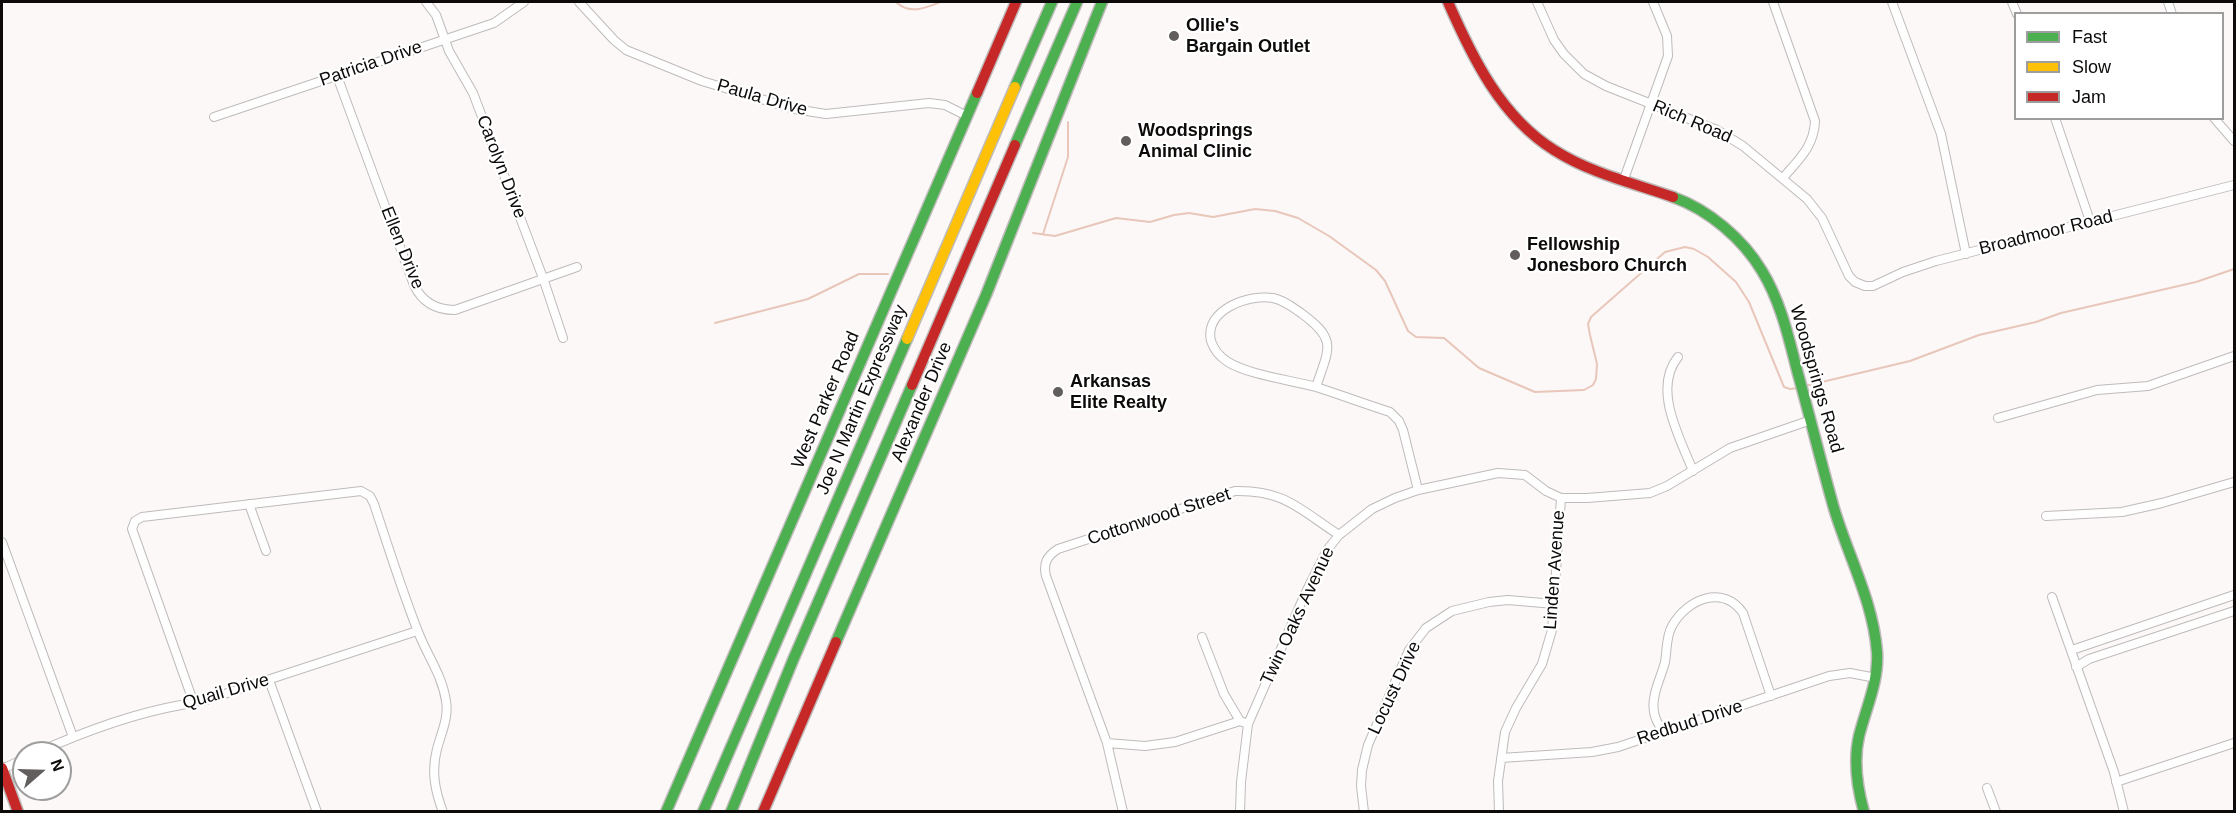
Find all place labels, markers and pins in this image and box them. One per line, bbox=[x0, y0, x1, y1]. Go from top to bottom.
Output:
place label: Ollie's Bargain Outlet bbox=[1186, 15, 1310, 57]
marker: Ollie's Bargain Outlet bbox=[1167, 29, 1181, 43]
place label: Woodsprings Animal Clinic bbox=[1138, 120, 1253, 162]
marker: Woodsprings Animal Clinic bbox=[1119, 134, 1133, 148]
place label: Fellowship Jonesboro Church bbox=[1527, 234, 1687, 276]
marker: Fellowship Jonesboro Church bbox=[1508, 248, 1522, 262]
place label: Arkansas Elite Realty bbox=[1070, 371, 1167, 413]
marker: Arkansas Elite Realty bbox=[1051, 385, 1065, 399]

